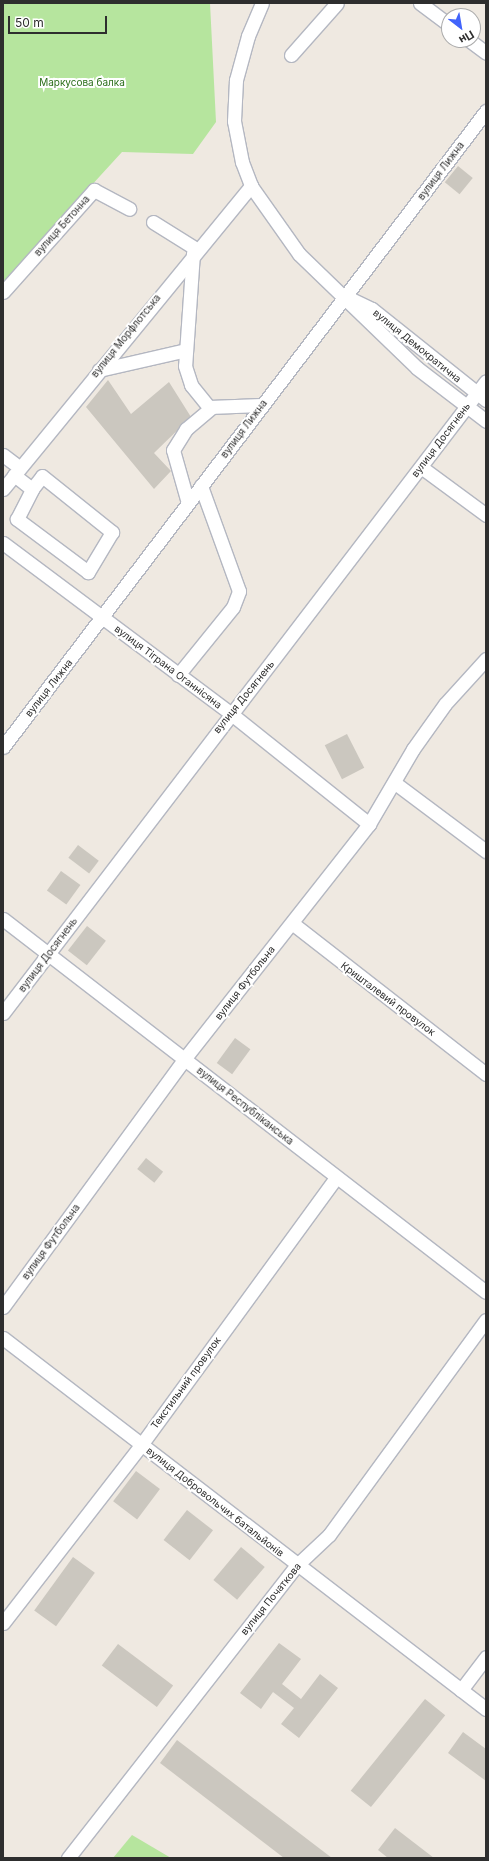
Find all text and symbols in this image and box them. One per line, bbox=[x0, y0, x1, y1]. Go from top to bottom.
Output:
scale bar bbox=[10, 8, 109, 34]
north arrow bbox=[441, 8, 481, 48]
text: 50 m bbox=[15, 15, 44, 30]
text: Пн bbox=[457, 28, 477, 47]
park label: Маркусова балка bbox=[39, 77, 125, 89]
street label: вулиця Лижна bbox=[415, 140, 467, 202]
street label: вулиця Бетонна bbox=[32, 193, 92, 259]
street label: вулиця Морфлотська bbox=[89, 292, 163, 380]
street label: вулиця Демократична bbox=[371, 307, 463, 385]
street label: вулиця Лижна bbox=[218, 398, 270, 460]
street label: вулиця Досягнень bbox=[409, 400, 473, 480]
street label: вулиця Тіграна Оганнісяна bbox=[112, 623, 224, 711]
street label: вулиця Лижна bbox=[23, 657, 75, 719]
street label: вулиця Досягнень bbox=[211, 658, 277, 736]
street label: вулиця Досягнень bbox=[16, 915, 80, 995]
street label: вулиця Футбольна bbox=[212, 944, 278, 1022]
street label: Кришталевий провулок bbox=[338, 960, 438, 1038]
street label: вулиця Республіканська bbox=[194, 1065, 296, 1147]
street label: вулиця Футбольна bbox=[20, 1202, 82, 1282]
street label: Текстильний провулок bbox=[149, 1335, 223, 1431]
street label: вулиця Добровольчих батальйонів bbox=[144, 1445, 286, 1559]
street label: вулиця Початкова bbox=[238, 1561, 304, 1637]

